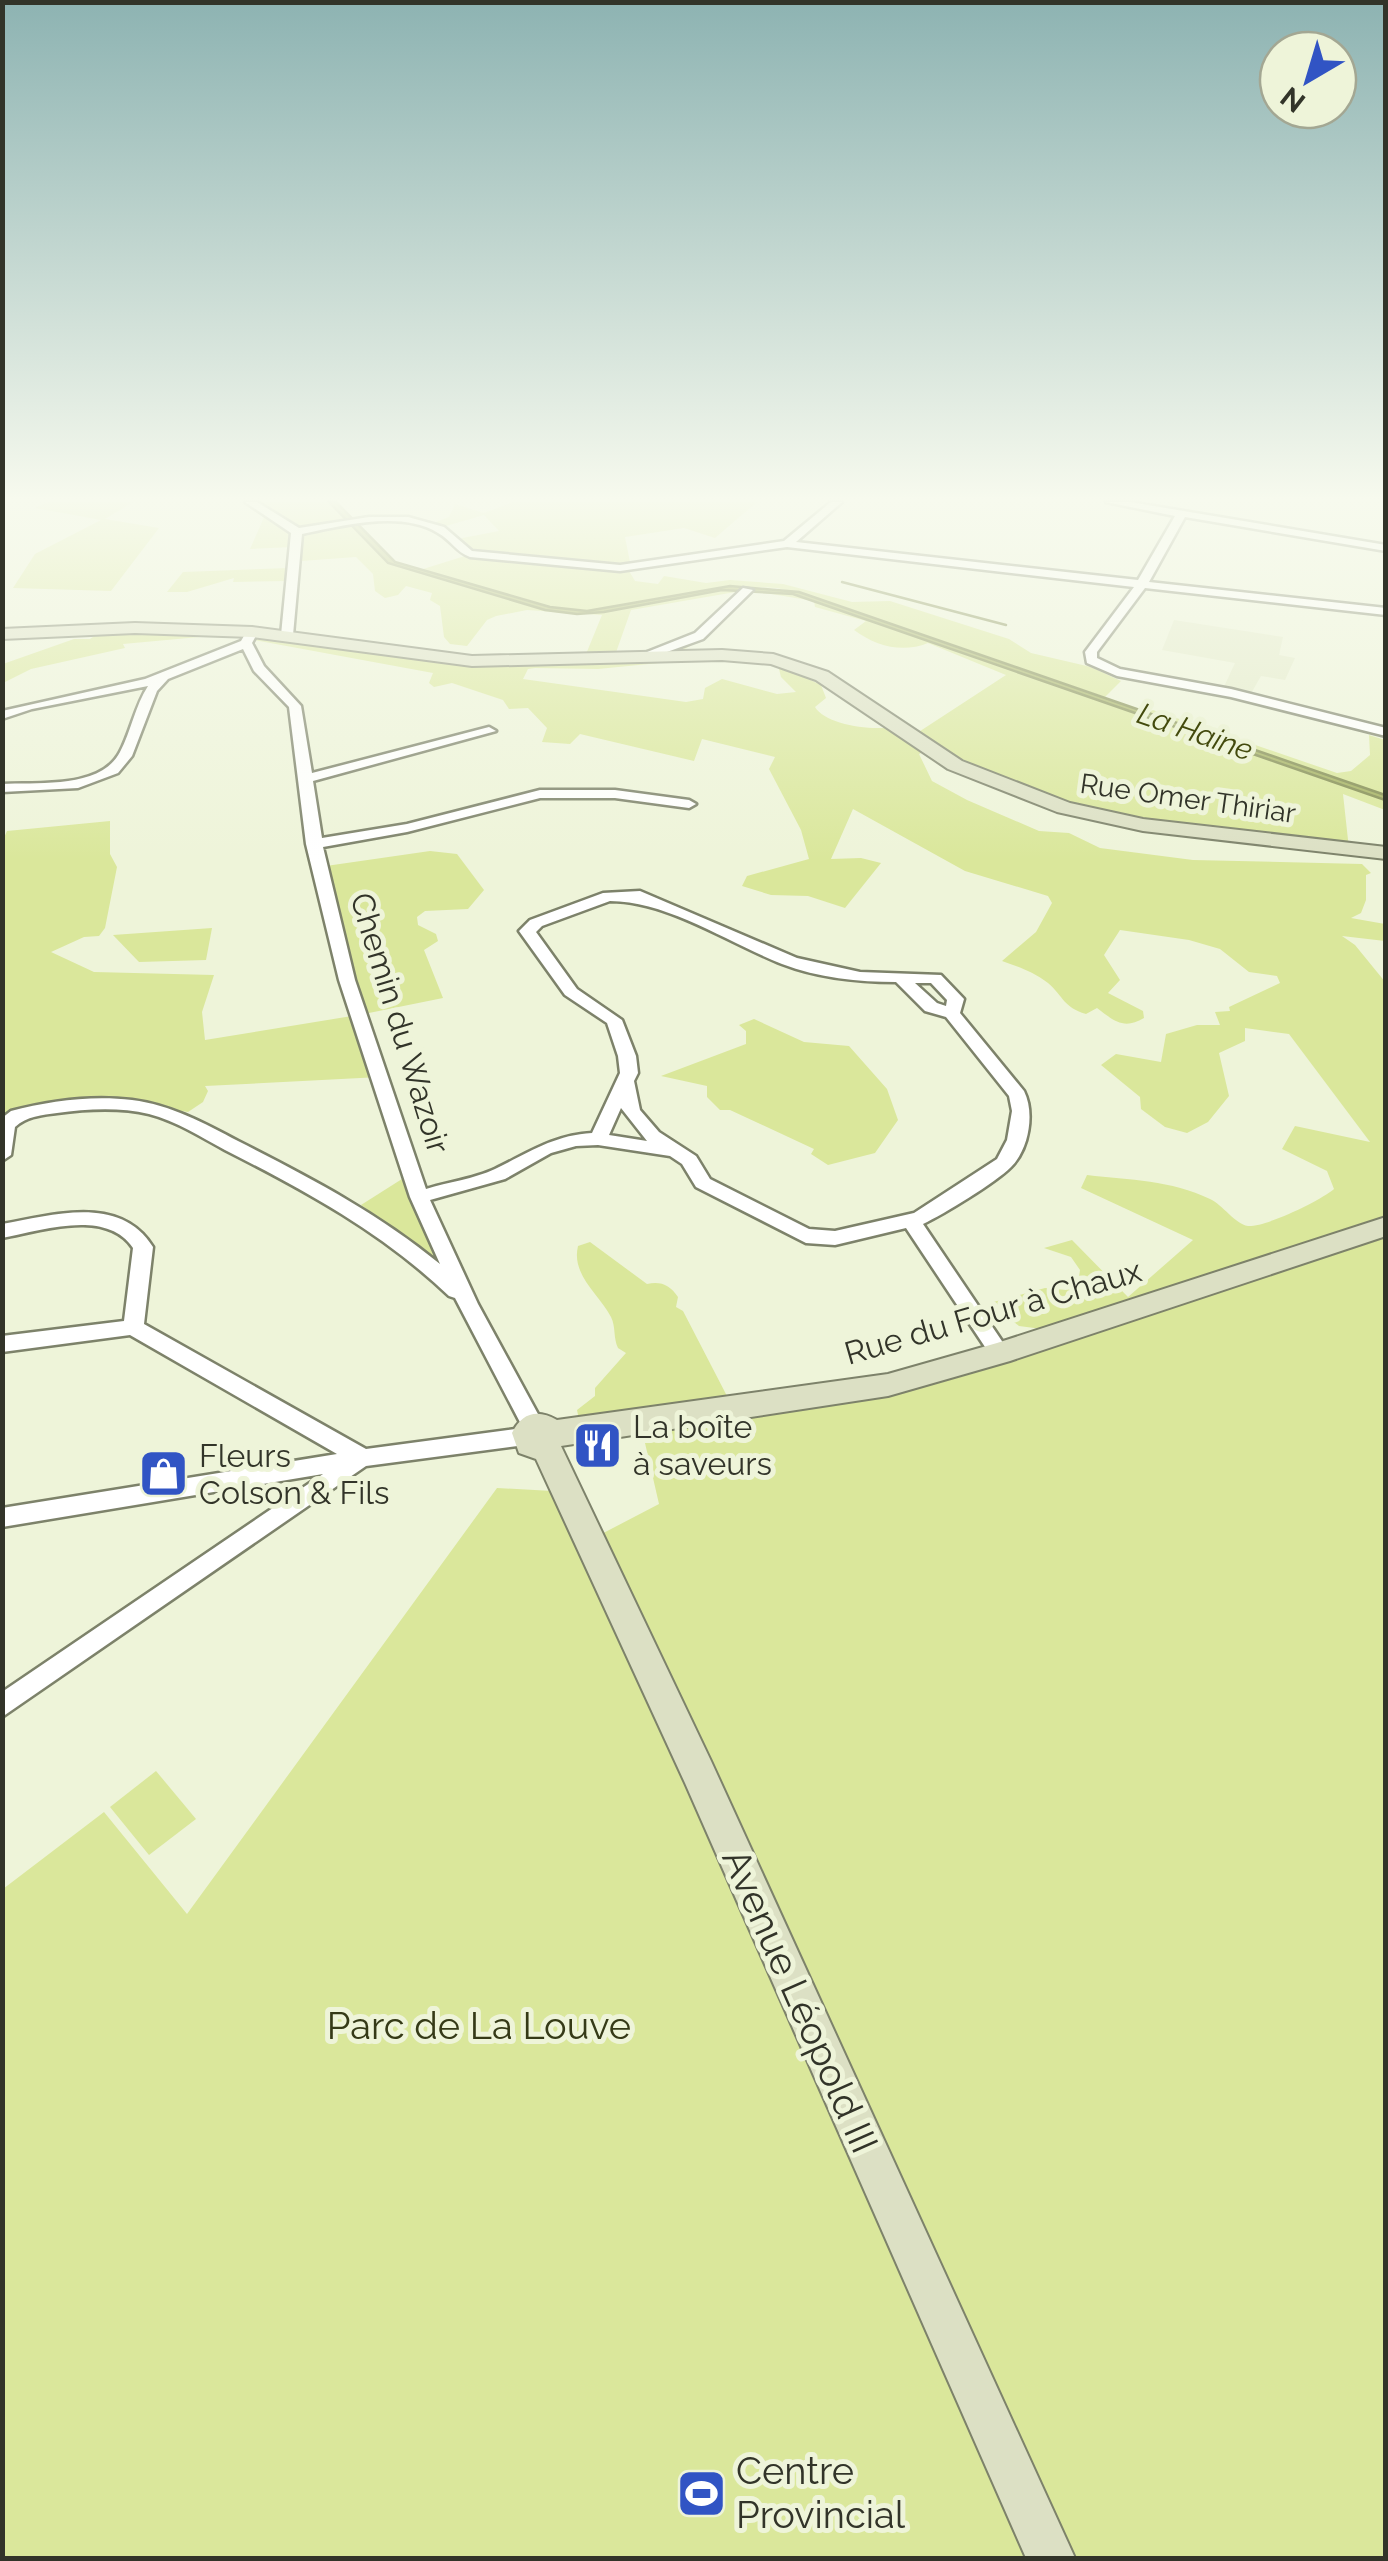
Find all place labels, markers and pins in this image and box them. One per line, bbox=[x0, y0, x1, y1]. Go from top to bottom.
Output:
place label: La boîte à saveurs bbox=[633, 1408, 772, 1482]
restaurant icon: La boîte à saveurs bbox=[572, 1419, 624, 1471]
place label: Fleurs Colson & Fils bbox=[199, 1437, 390, 1511]
shop icon: Fleurs Colson & Fils bbox=[138, 1448, 190, 1500]
place label: Centre Provincial bbox=[736, 2448, 906, 2537]
sports icon: Centre Provincial bbox=[675, 2467, 727, 2519]

